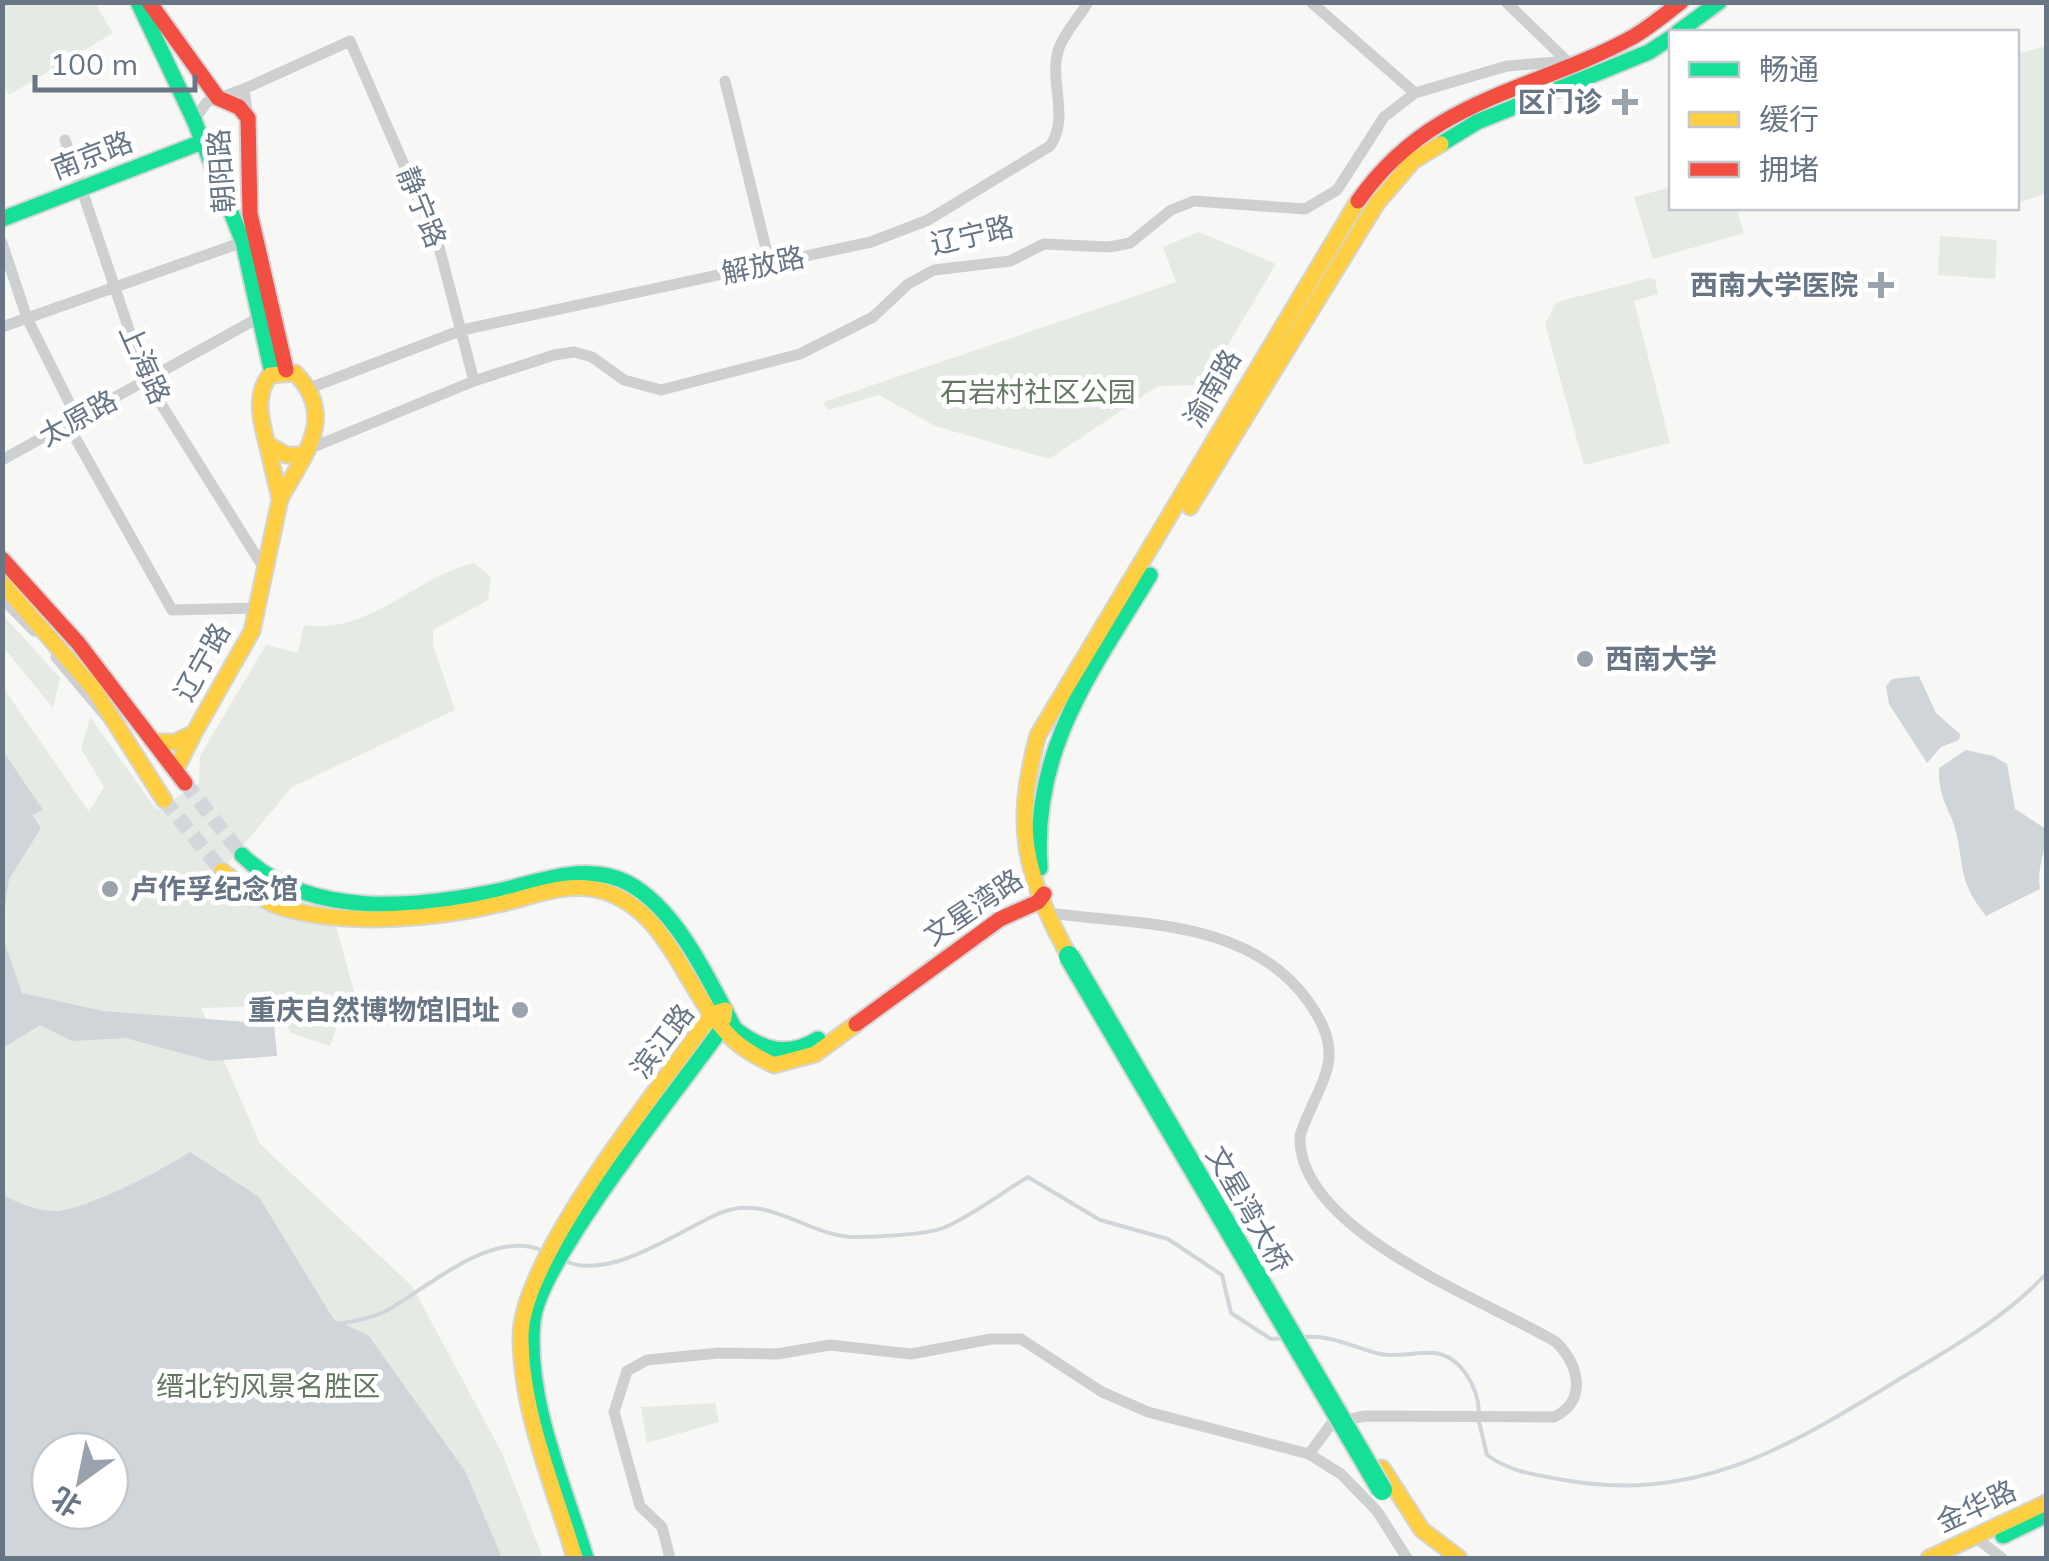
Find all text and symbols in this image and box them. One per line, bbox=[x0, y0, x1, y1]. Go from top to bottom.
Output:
scale bar bbox=[35, 30, 195, 92]
legend bbox=[1669, 30, 2019, 210]
text: 100 m bbox=[50, 45, 138, 83]
text: 畅通 bbox=[1759, 50, 1819, 88]
place label: 区门诊 bbox=[1518, 84, 1603, 119]
marker: 区门诊 bbox=[1612, 89, 1638, 115]
text: 缓行 bbox=[1759, 100, 1819, 138]
street label: 南京路 bbox=[46, 123, 137, 186]
street label: 朝阳路 bbox=[200, 128, 241, 214]
text: 拥堵 bbox=[1759, 150, 1819, 188]
street label: 静宁路 bbox=[391, 161, 454, 252]
street label: 辽宁路 bbox=[927, 208, 1017, 261]
street label: 解放路 bbox=[718, 239, 808, 290]
place label: 西南大学医院 bbox=[1690, 267, 1858, 302]
marker: 西南大学医院 bbox=[1868, 272, 1894, 298]
street label: 上海路 bbox=[112, 318, 179, 409]
street label: 渝南路 bbox=[1175, 343, 1248, 433]
park label: 石岩村社区公园 bbox=[940, 374, 1136, 409]
street label: 太原路 bbox=[33, 382, 123, 453]
street label: 辽宁路 bbox=[166, 617, 237, 707]
place label: 西南大学 bbox=[1605, 641, 1717, 676]
marker: 西南大学 bbox=[1574, 648, 1596, 670]
street label: 文星湾路 bbox=[917, 861, 1029, 952]
place label: 卢作孚纪念馆 bbox=[130, 871, 298, 906]
marker: 卢作孚纪念馆 bbox=[99, 878, 121, 900]
place label: 重庆自然博物馆旧址 bbox=[248, 992, 500, 1027]
street label: 滨江路 bbox=[622, 997, 701, 1085]
marker: 重庆自然博物馆旧址 bbox=[509, 999, 531, 1021]
street label: 文星湾大桥 bbox=[1199, 1139, 1300, 1278]
park label: 缙北钓风景名胜区 bbox=[156, 1368, 380, 1403]
north arrow bbox=[30, 1431, 130, 1531]
street label: 金华路 bbox=[1930, 1472, 2021, 1539]
text: 北 bbox=[45, 1480, 87, 1525]

